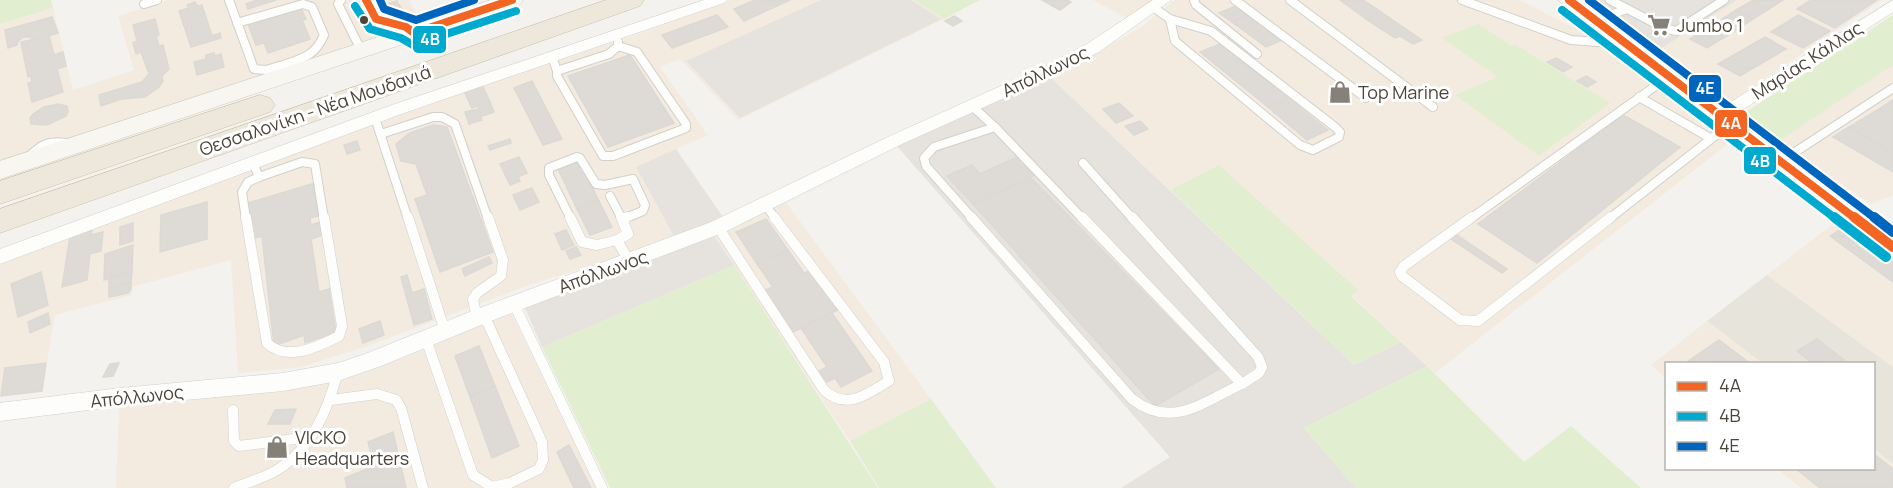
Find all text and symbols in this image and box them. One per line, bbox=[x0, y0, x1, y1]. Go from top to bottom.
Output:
supermarket icon: Jumbo 1 bbox=[1646, 12, 1672, 38]
place label: Jumbo 1 bbox=[1677, 13, 1743, 37]
unlabelled marker bbox=[358, 14, 370, 26]
street label: Μαρίας Κάλλας bbox=[1747, 15, 1867, 105]
line badge: 4Β bbox=[412, 25, 447, 54]
text: 4Β bbox=[420, 28, 440, 50]
street label: Απόλλωνος bbox=[998, 40, 1092, 102]
street label: Θεσσαλονίκη - Νέα Μουδανιά bbox=[196, 59, 434, 161]
line badge: 4Ε bbox=[1688, 74, 1722, 103]
text: 4Ε bbox=[1695, 77, 1715, 99]
shop icon: Top Marine bbox=[1327, 79, 1353, 105]
place label: Top Marine bbox=[1358, 80, 1449, 104]
line badge: 4Α bbox=[1714, 109, 1748, 138]
text: 4Α bbox=[1721, 112, 1741, 134]
line badge: 4Β bbox=[1743, 146, 1777, 175]
text: 4Β bbox=[1750, 150, 1770, 172]
street label: Απόλλωνος bbox=[555, 244, 651, 298]
legend bbox=[1665, 362, 1875, 470]
text: 4Α bbox=[1719, 373, 1742, 397]
street label: Απόλλωνος bbox=[89, 379, 185, 413]
text: 4Β bbox=[1719, 403, 1741, 427]
place label: VICKO Headquarters bbox=[295, 425, 409, 470]
text: 4Ε bbox=[1719, 433, 1740, 457]
shop icon: VICKO Headquarters bbox=[264, 434, 290, 460]

